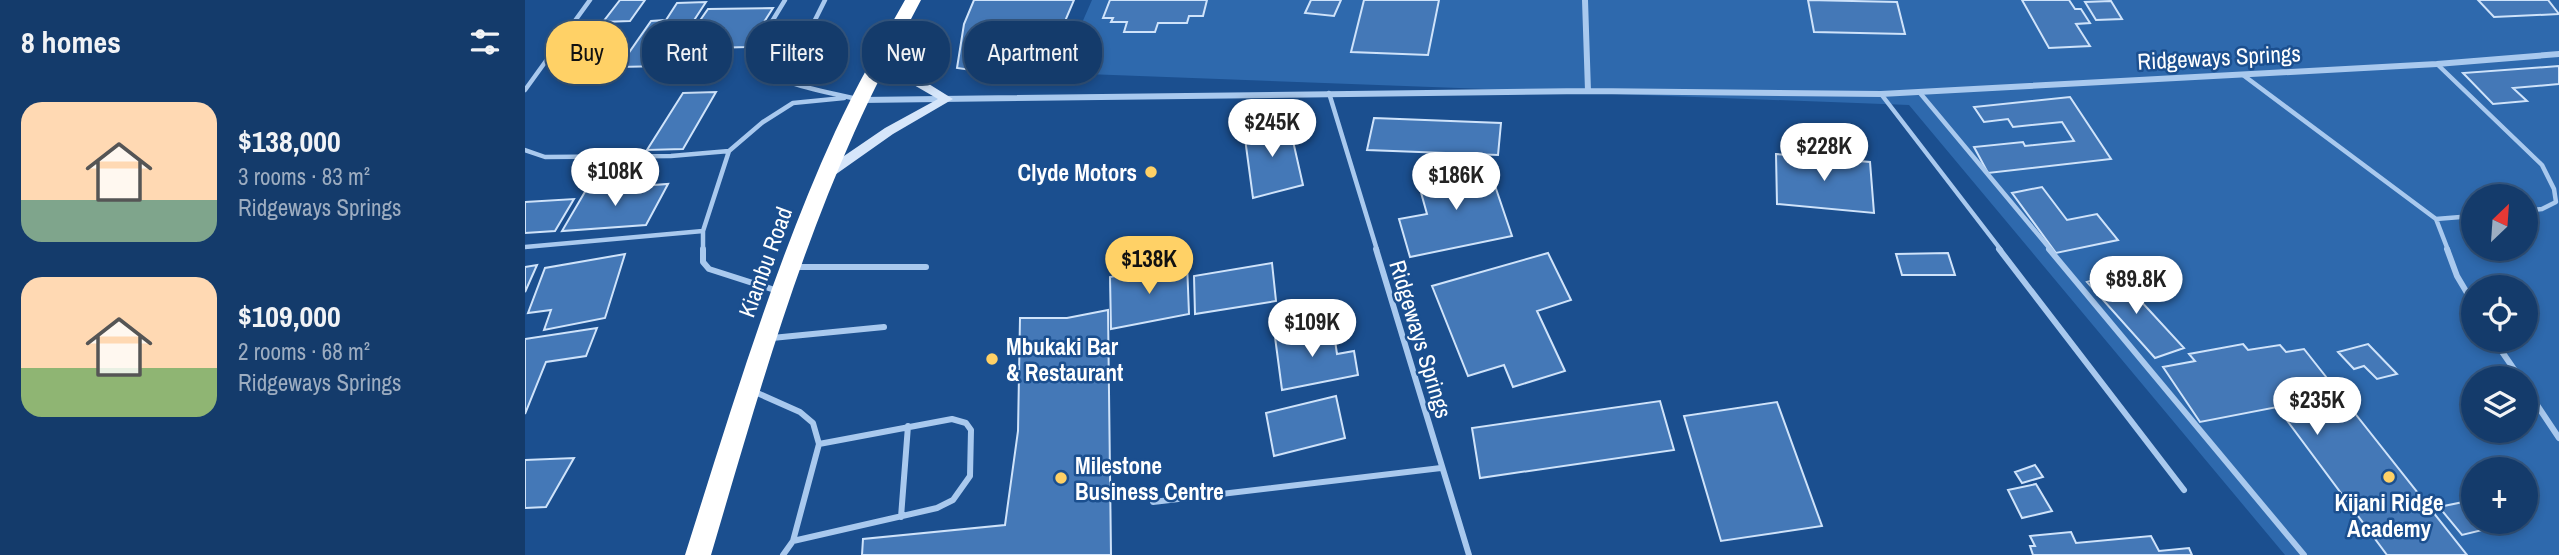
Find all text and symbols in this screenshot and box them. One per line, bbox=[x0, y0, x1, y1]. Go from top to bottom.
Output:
chip: Buy bbox=[546, 21, 628, 84]
chip: Rent bbox=[642, 21, 732, 84]
chip: Filters bbox=[746, 21, 848, 84]
chip: New bbox=[862, 21, 950, 84]
chip: Apartment bbox=[964, 21, 1102, 84]
text: 8 homes bbox=[21, 22, 121, 62]
icon: filters bbox=[466, 23, 504, 61]
street label: Ridgeways Springs bbox=[2137, 37, 2301, 77]
pin: $245K bbox=[1223, 100, 1321, 159]
text: $245K bbox=[1244, 106, 1300, 137]
text: $138,000 bbox=[238, 121, 341, 161]
pin: $228K bbox=[1775, 124, 1873, 183]
icon: home bbox=[77, 130, 161, 214]
text: $228K bbox=[1796, 130, 1852, 161]
pin: $108K bbox=[566, 148, 664, 208]
pin: $186K bbox=[1407, 152, 1505, 212]
text: $108K bbox=[587, 155, 643, 186]
place label: Clyde Motors bbox=[1018, 157, 1137, 188]
text: $186K bbox=[1428, 159, 1484, 190]
text: 3 rooms · 83 m² bbox=[238, 161, 370, 192]
marker: Clyde Motors bbox=[1143, 164, 1159, 180]
north arrow bbox=[2461, 184, 2537, 261]
map controls bbox=[2461, 184, 2538, 534]
text: Ridgeways Springs bbox=[238, 192, 402, 223]
street label: Kiambu Road bbox=[731, 203, 799, 321]
pin: $138K bbox=[1100, 236, 1198, 296]
text: $138K bbox=[1121, 243, 1177, 274]
street label: Ridgeways Springs bbox=[1382, 256, 1460, 422]
pin: $89.8K bbox=[2079, 256, 2193, 316]
text: $89.8K bbox=[2106, 263, 2166, 294]
button: locate bbox=[2461, 275, 2538, 352]
text: $109,000 bbox=[238, 296, 341, 336]
pin: $109K bbox=[1263, 300, 1361, 359]
icon: home bbox=[77, 305, 161, 389]
text: $109K bbox=[1284, 306, 1340, 337]
place label: Mbukaki Bar & Restaurant bbox=[1006, 331, 1123, 388]
text: 2 rooms · 68 m² bbox=[238, 336, 370, 367]
marker: Mbukaki Bar & Restaurant bbox=[984, 351, 1000, 367]
button: layers bbox=[2461, 366, 2538, 443]
text: Ridgeways Springs bbox=[238, 367, 402, 398]
pin: $235K bbox=[2268, 378, 2366, 437]
text: $235K bbox=[2289, 384, 2345, 415]
place label: Milestone Business Centre bbox=[1075, 450, 1224, 507]
button: + bbox=[2461, 457, 2538, 534]
marker: Kijani Ridge Academy bbox=[2381, 469, 2397, 485]
marker: Milestone Business Centre bbox=[1053, 470, 1069, 486]
place label: Kijani Ridge Academy bbox=[2335, 487, 2444, 544]

